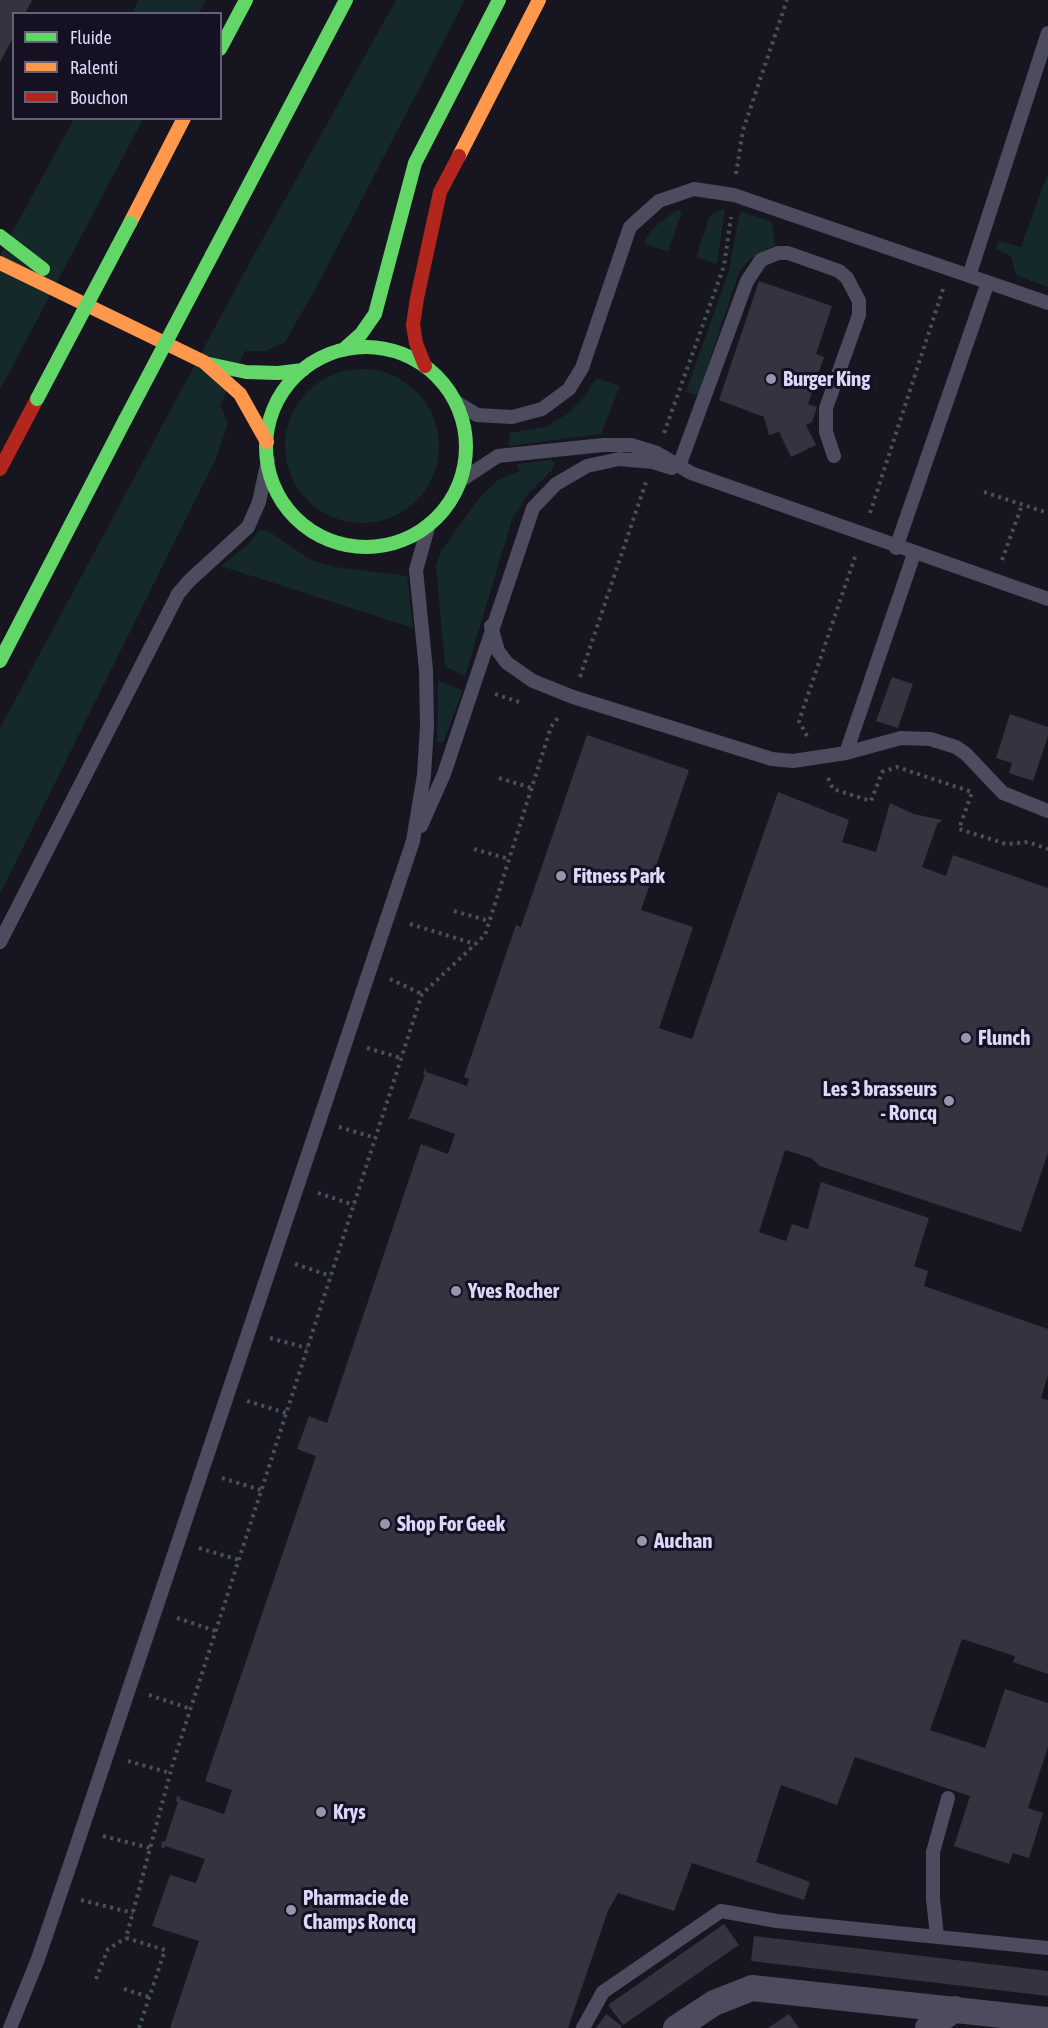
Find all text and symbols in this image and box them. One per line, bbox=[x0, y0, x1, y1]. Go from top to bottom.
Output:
legend bbox=[12, 12, 222, 120]
text: Fluide bbox=[70, 27, 112, 48]
text: Ralenti bbox=[70, 57, 118, 78]
text: Bouchon bbox=[70, 87, 128, 108]
place label: Burger King bbox=[783, 366, 870, 392]
marker: Burger King bbox=[764, 372, 778, 386]
place label: Fitness Park bbox=[573, 863, 665, 889]
marker: Fitness Park bbox=[554, 869, 568, 883]
place label: Flunch bbox=[978, 1025, 1030, 1051]
marker: Flunch bbox=[959, 1031, 973, 1045]
place label: Les 3 brasseurs - Roncq bbox=[823, 1076, 937, 1126]
marker: Les 3 brasseurs - Roncq bbox=[942, 1094, 956, 1108]
place label: Yves Rocher bbox=[468, 1278, 559, 1304]
marker: Yves Rocher bbox=[449, 1284, 463, 1298]
place label: Shop For Geek bbox=[397, 1511, 505, 1537]
marker: Shop For Geek bbox=[378, 1517, 392, 1531]
place label: Auchan bbox=[654, 1528, 712, 1554]
marker: Auchan bbox=[635, 1534, 649, 1548]
place label: Krys bbox=[333, 1799, 366, 1825]
marker: Krys bbox=[314, 1805, 328, 1819]
place label: Pharmacie de Champs Roncq bbox=[303, 1885, 416, 1935]
marker: Pharmacie de Champs Roncq bbox=[284, 1903, 298, 1917]

